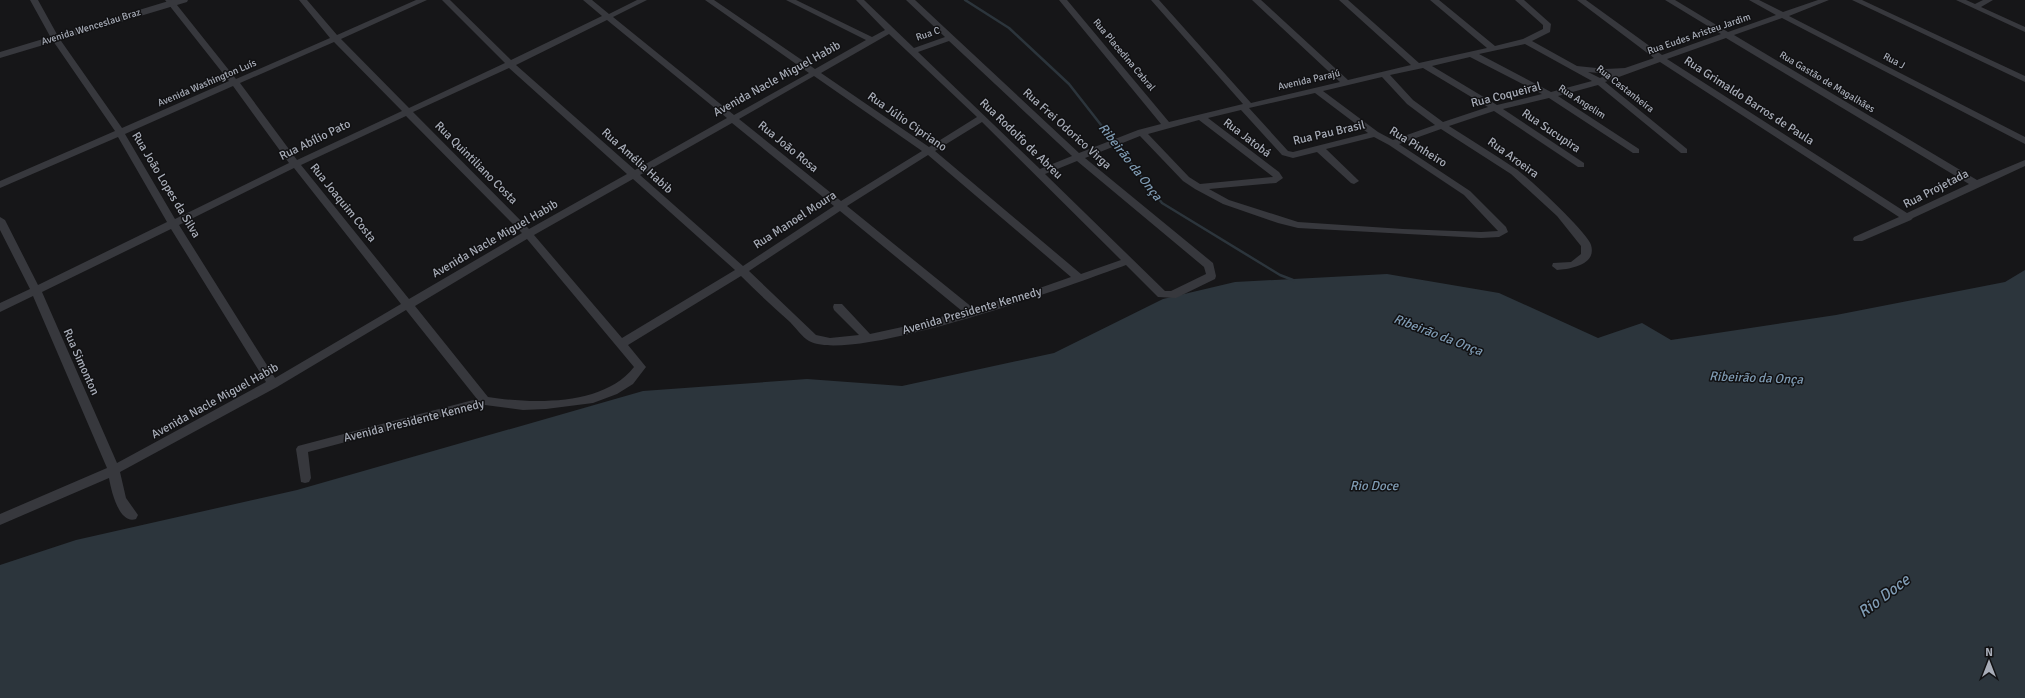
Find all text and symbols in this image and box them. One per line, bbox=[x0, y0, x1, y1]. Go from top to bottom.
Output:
street label: Avenida Wenceslau Braz bbox=[40, 6, 143, 48]
street label: Rua Eudes Aristeu Jardim bbox=[1646, 11, 1752, 57]
street label: Rua Placedina Cabral bbox=[1090, 16, 1158, 94]
street label: Rua C bbox=[914, 24, 942, 44]
street label: Avenida Nacle Miguel Habib bbox=[711, 38, 843, 120]
street label: Rua Gastão de Magalhães bbox=[1777, 49, 1877, 116]
street label: Rua J bbox=[1881, 50, 1907, 72]
street label: Rua Grimaldo Barros de Paula bbox=[1681, 53, 1817, 149]
street label: Avenida Washington Luís bbox=[156, 56, 259, 109]
street label: Rua Castanheira bbox=[1594, 63, 1656, 115]
street label: Avenida Parajú bbox=[1277, 67, 1341, 93]
street label: Rua Coqueiral bbox=[1469, 79, 1543, 111]
street label: Rua Angelim bbox=[1556, 82, 1608, 122]
street label: Rua Frei Odorico Virga bbox=[1020, 85, 1114, 173]
street label: Rua Júlio Cipriano bbox=[864, 89, 950, 155]
street label: Rua Rodolfo de Abreu bbox=[976, 95, 1066, 183]
street label: Rua Sucupira bbox=[1519, 106, 1583, 156]
street label: Rua Jatobá bbox=[1220, 115, 1274, 161]
street label: Rua Abílio Pato bbox=[277, 116, 353, 164]
street label: Rua Pau Brasil bbox=[1291, 117, 1367, 149]
street label: Rua Quintiliano Costa bbox=[431, 118, 521, 208]
street label: Rua João Rosa bbox=[755, 118, 821, 176]
water label: Ribeirão da Onça bbox=[1095, 120, 1165, 204]
street label: Rua Pinheiro bbox=[1386, 123, 1450, 171]
street label: Rua Amélia Habib bbox=[598, 125, 676, 197]
street label: Rua João Lopes da Silva bbox=[128, 129, 204, 241]
street label: Rua Aroeira bbox=[1484, 134, 1542, 182]
street label: Rua Joaquim Costa bbox=[307, 161, 379, 245]
street label: Rua Projetada bbox=[1901, 166, 1971, 212]
street label: Rua Manoel Moura bbox=[751, 188, 839, 252]
street label: Avenida Nacle Miguel Habib bbox=[429, 197, 561, 281]
street label: Avenida Presidente Kennedy bbox=[901, 284, 1044, 338]
water label: Ribeirão da Onça bbox=[1391, 311, 1485, 359]
street label: Rua Simonton bbox=[60, 326, 102, 398]
street label: Avenida Nacle Miguel Habib bbox=[149, 360, 281, 442]
water label: Ribeirão da Onça bbox=[1709, 368, 1804, 388]
street label: Avenida Presidente Kennedy bbox=[342, 396, 486, 446]
water label: Rio Doce bbox=[1350, 478, 1400, 494]
water label: Rio Doce bbox=[1854, 569, 1915, 622]
north arrow bbox=[1969, 642, 2009, 682]
text: N bbox=[1985, 646, 1993, 659]

